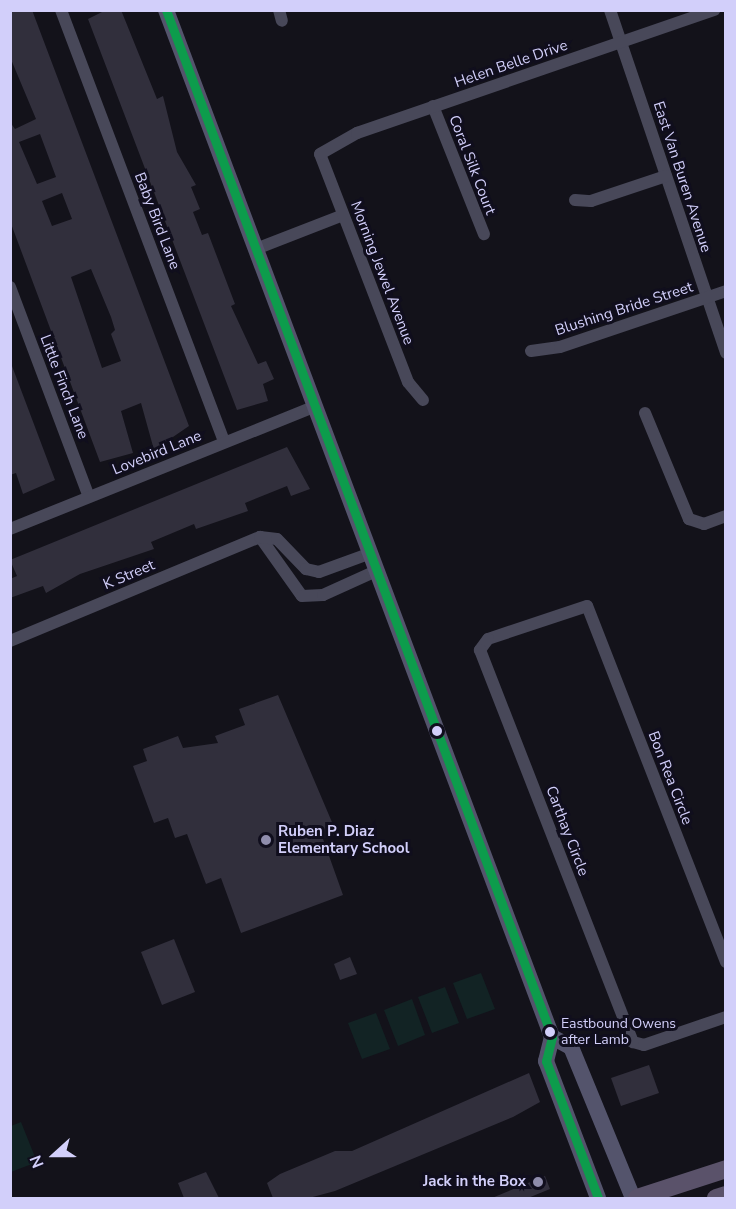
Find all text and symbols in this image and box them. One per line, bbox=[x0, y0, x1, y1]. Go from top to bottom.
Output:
street label: Helen Belle Drive bbox=[452, 36, 570, 92]
street label: East Van Buren Avenue bbox=[649, 99, 715, 255]
street label: Coral Silk Court bbox=[445, 113, 499, 217]
street label: Baby Bird Lane bbox=[130, 170, 184, 272]
street label: Morning Jewel Avenue bbox=[346, 199, 418, 347]
street label: Blushing Bride Street bbox=[553, 278, 695, 340]
street label: Little Finch Lane bbox=[36, 332, 92, 442]
street label: Lovebird Lane bbox=[110, 427, 204, 479]
street label: K Street bbox=[101, 556, 157, 594]
unlabelled marker bbox=[431, 725, 443, 737]
street label: Bon Rea Circle bbox=[644, 729, 696, 827]
street label: Carthay Circle bbox=[542, 783, 592, 879]
place label: Ruben P. Diaz Elementary School bbox=[278, 822, 409, 857]
marker: Ruben P. Diaz Elementary School bbox=[259, 833, 273, 847]
place label: Eastbound Owens after Lamb bbox=[561, 1016, 676, 1048]
marker: Eastbound Owens after Lamb bbox=[544, 1026, 556, 1038]
north arrow bbox=[24, 1125, 84, 1185]
text: N bbox=[25, 1152, 50, 1171]
place label: Jack in the Box bbox=[423, 1173, 526, 1191]
marker: Jack in the Box bbox=[531, 1175, 545, 1189]

